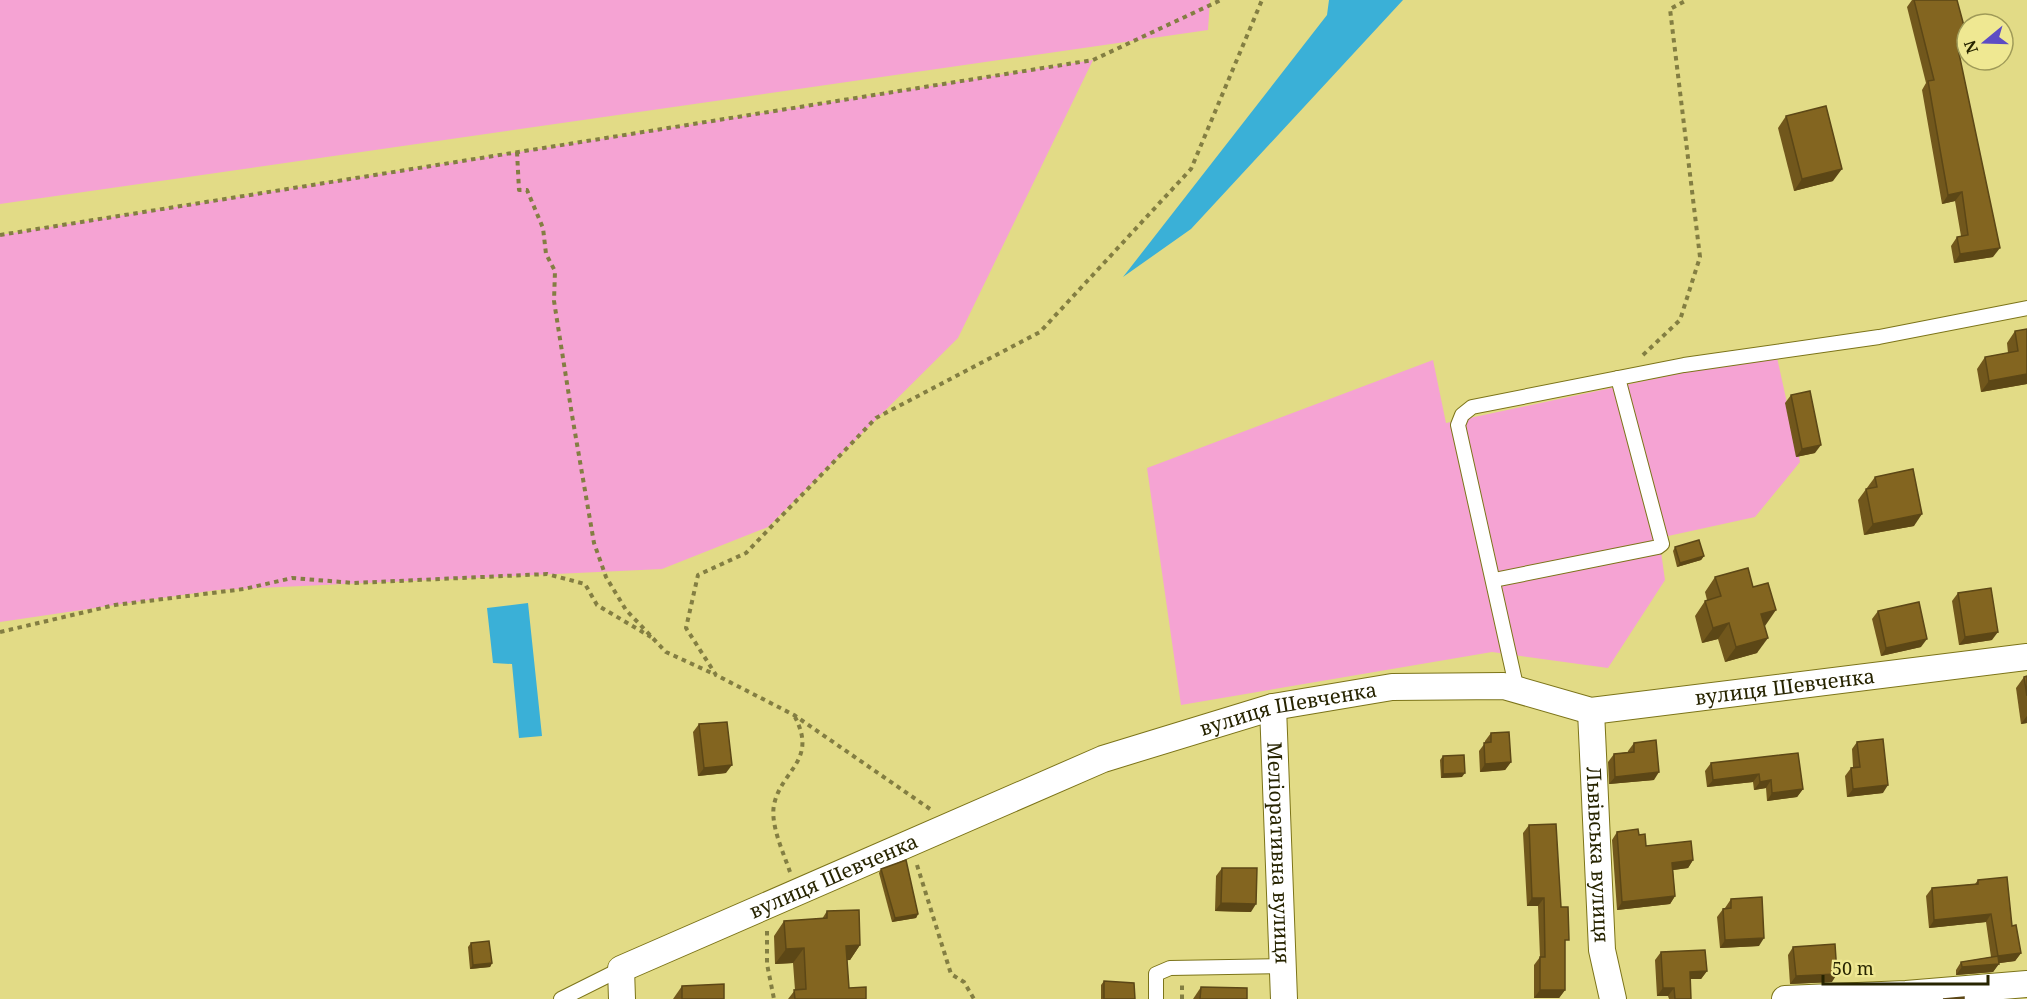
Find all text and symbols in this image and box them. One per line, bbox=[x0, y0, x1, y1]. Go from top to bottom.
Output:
north arrow bbox=[1955, 12, 2015, 72]
text: N bbox=[1958, 37, 1983, 56]
street label: вулиця Шевченка bbox=[1693, 662, 1876, 711]
street label: вулиця Шевченка bbox=[1196, 676, 1379, 742]
street label: Меліоративна вулиця bbox=[1261, 741, 1297, 965]
street label: Львівська вулиця bbox=[1581, 766, 1616, 944]
street label: вулиця Шевченка bbox=[745, 827, 922, 924]
scale bar bbox=[1823, 948, 1988, 986]
text: 50 m bbox=[1832, 956, 1874, 980]

